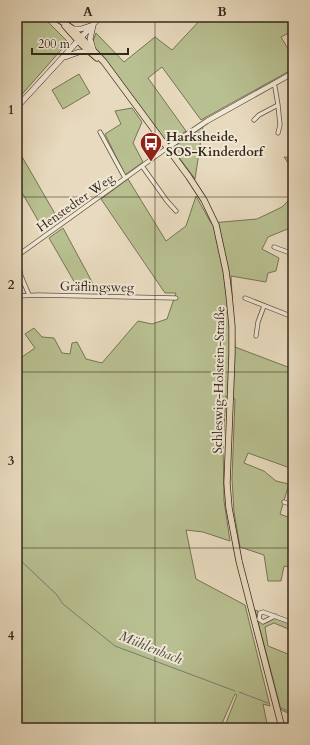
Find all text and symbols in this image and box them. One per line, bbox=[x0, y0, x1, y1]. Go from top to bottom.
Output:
text: A bbox=[83, 3, 93, 21]
text: B bbox=[217, 3, 227, 21]
scale bar bbox=[32, 30, 128, 56]
text: 200 m bbox=[38, 36, 71, 52]
text: 1 bbox=[8, 101, 14, 119]
place label: Harksheide, SOS-Kinderdorf bbox=[166, 128, 266, 161]
bus stop icon: Harksheide, SOS-Kinderdorf bbox=[138, 130, 164, 163]
street label: Henstedter Weg bbox=[33, 169, 119, 236]
text: 2 bbox=[8, 276, 15, 294]
street label: Gräflingsweg bbox=[60, 277, 135, 297]
street label: Schleswig-Holstein-Straße bbox=[209, 306, 229, 454]
text: 3 bbox=[8, 452, 15, 470]
water label: Mühlenbach bbox=[116, 626, 185, 669]
text: 4 bbox=[8, 627, 15, 645]

